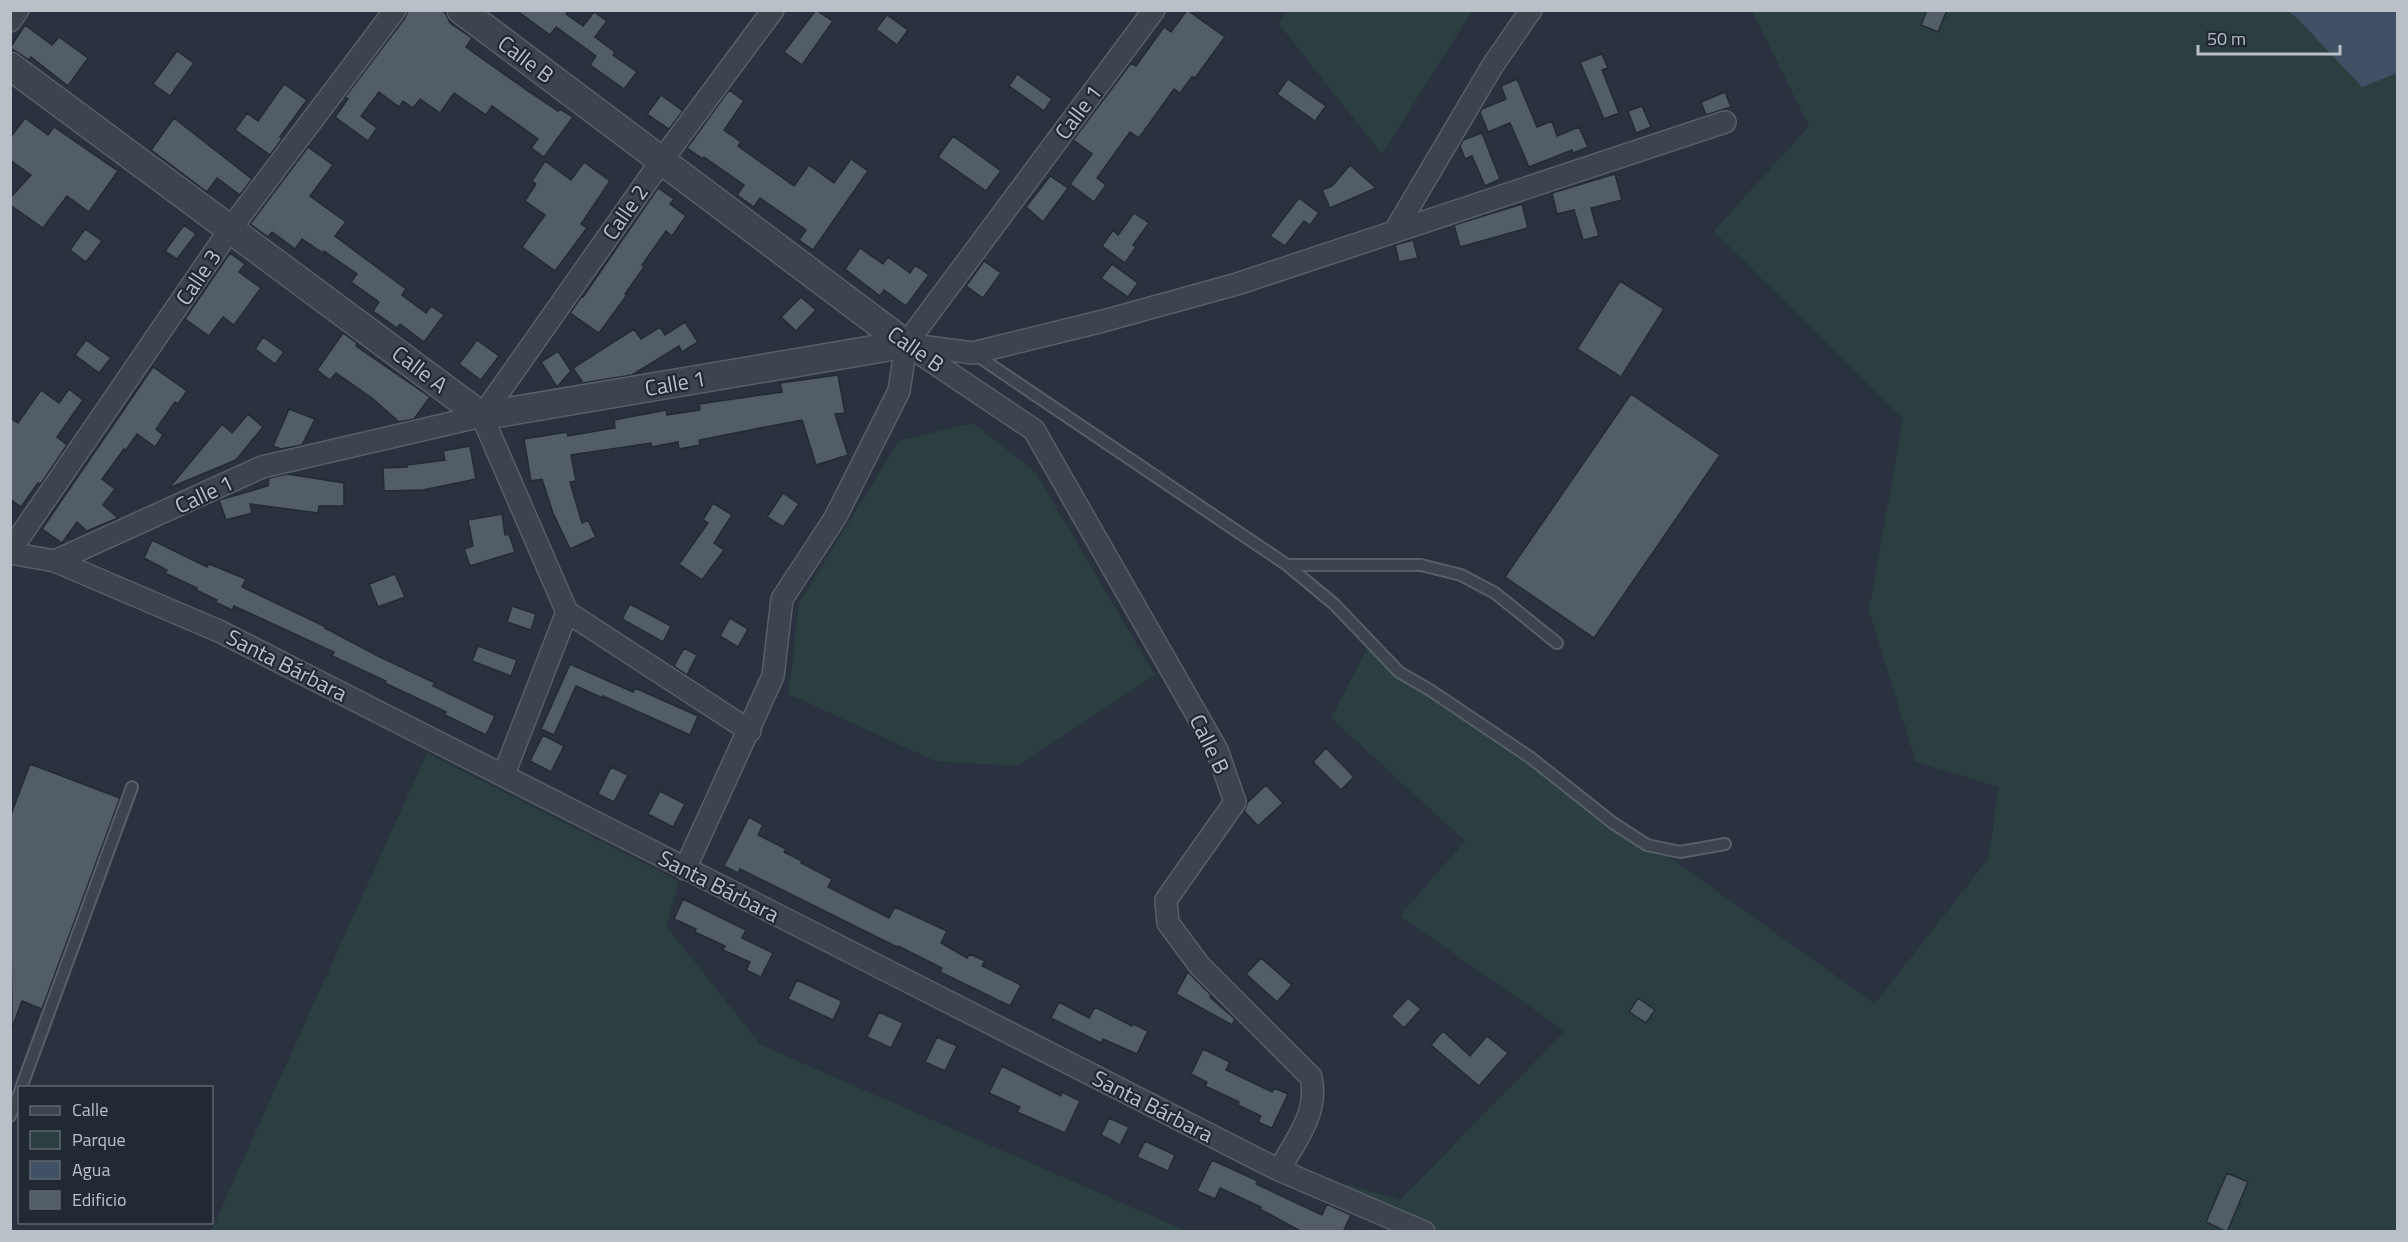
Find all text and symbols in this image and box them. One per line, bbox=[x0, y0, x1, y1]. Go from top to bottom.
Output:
scale bar bbox=[2198, 18, 2340, 56]
text: 50 m bbox=[2207, 25, 2246, 52]
street label: Calle B bbox=[491, 27, 561, 91]
street label: Calle 1 bbox=[1046, 77, 1110, 147]
street label: Calle 2 bbox=[593, 177, 657, 247]
street label: Calle 3 bbox=[167, 242, 229, 312]
street label: Calle B bbox=[881, 317, 951, 381]
street label: Calle A bbox=[385, 337, 455, 401]
street label: Calle 1 bbox=[642, 361, 708, 405]
street label: Calle 1 bbox=[169, 466, 239, 522]
street label: Santa Bárbara bbox=[221, 620, 353, 710]
street label: Calle B bbox=[1181, 708, 1239, 780]
street label: Santa Bárbara bbox=[653, 841, 785, 931]
street label: Santa Bárbara bbox=[1087, 1061, 1219, 1151]
legend bbox=[18, 1086, 213, 1224]
text: Calle bbox=[72, 1096, 108, 1123]
text: Parque bbox=[72, 1126, 126, 1153]
text: Agua bbox=[72, 1156, 110, 1183]
text: Edificio bbox=[72, 1186, 126, 1213]

